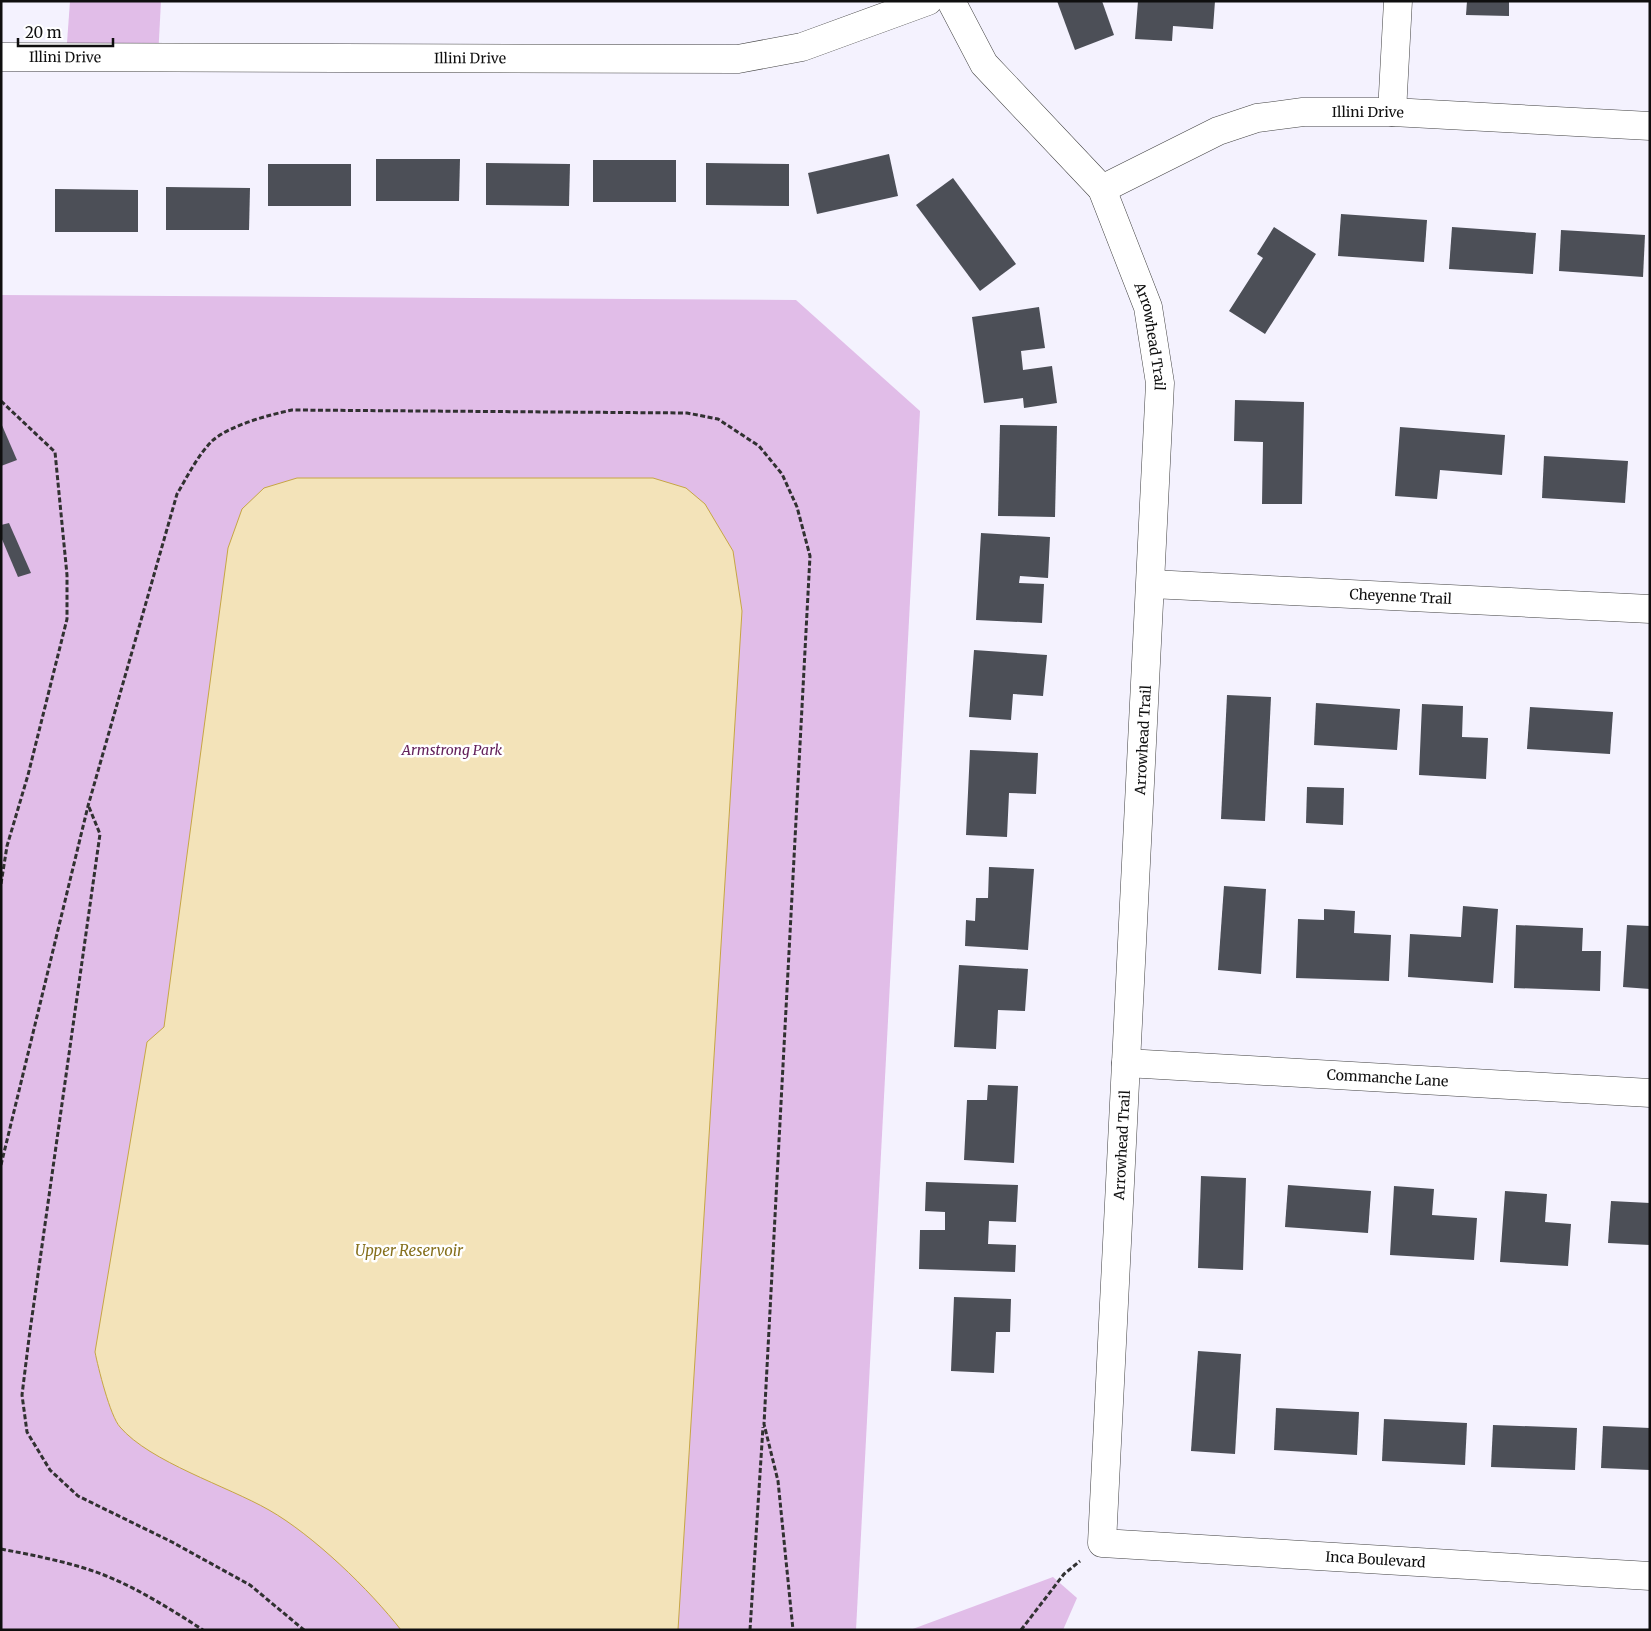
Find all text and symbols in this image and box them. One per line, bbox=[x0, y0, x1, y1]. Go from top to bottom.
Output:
scale bar bbox=[18, 15, 112, 47]
text: 20 m bbox=[25, 23, 62, 42]
street label: Illini Drive bbox=[29, 48, 101, 66]
street label: Illini Drive bbox=[434, 49, 506, 67]
street label: Illini Drive bbox=[1332, 103, 1404, 122]
street label: Arrowhead Trail bbox=[1130, 279, 1169, 392]
street label: Cheyenne Trail bbox=[1349, 585, 1453, 608]
street label: Arrowhead Trail bbox=[1131, 684, 1155, 796]
park label: Armstrong Park bbox=[401, 741, 503, 759]
street label: Commanche Lane bbox=[1326, 1066, 1449, 1090]
street label: Arrowhead Trail bbox=[1110, 1089, 1134, 1201]
water label: Upper Reservoir bbox=[355, 1241, 464, 1260]
street label: Inca Boulevard bbox=[1325, 1547, 1427, 1571]

